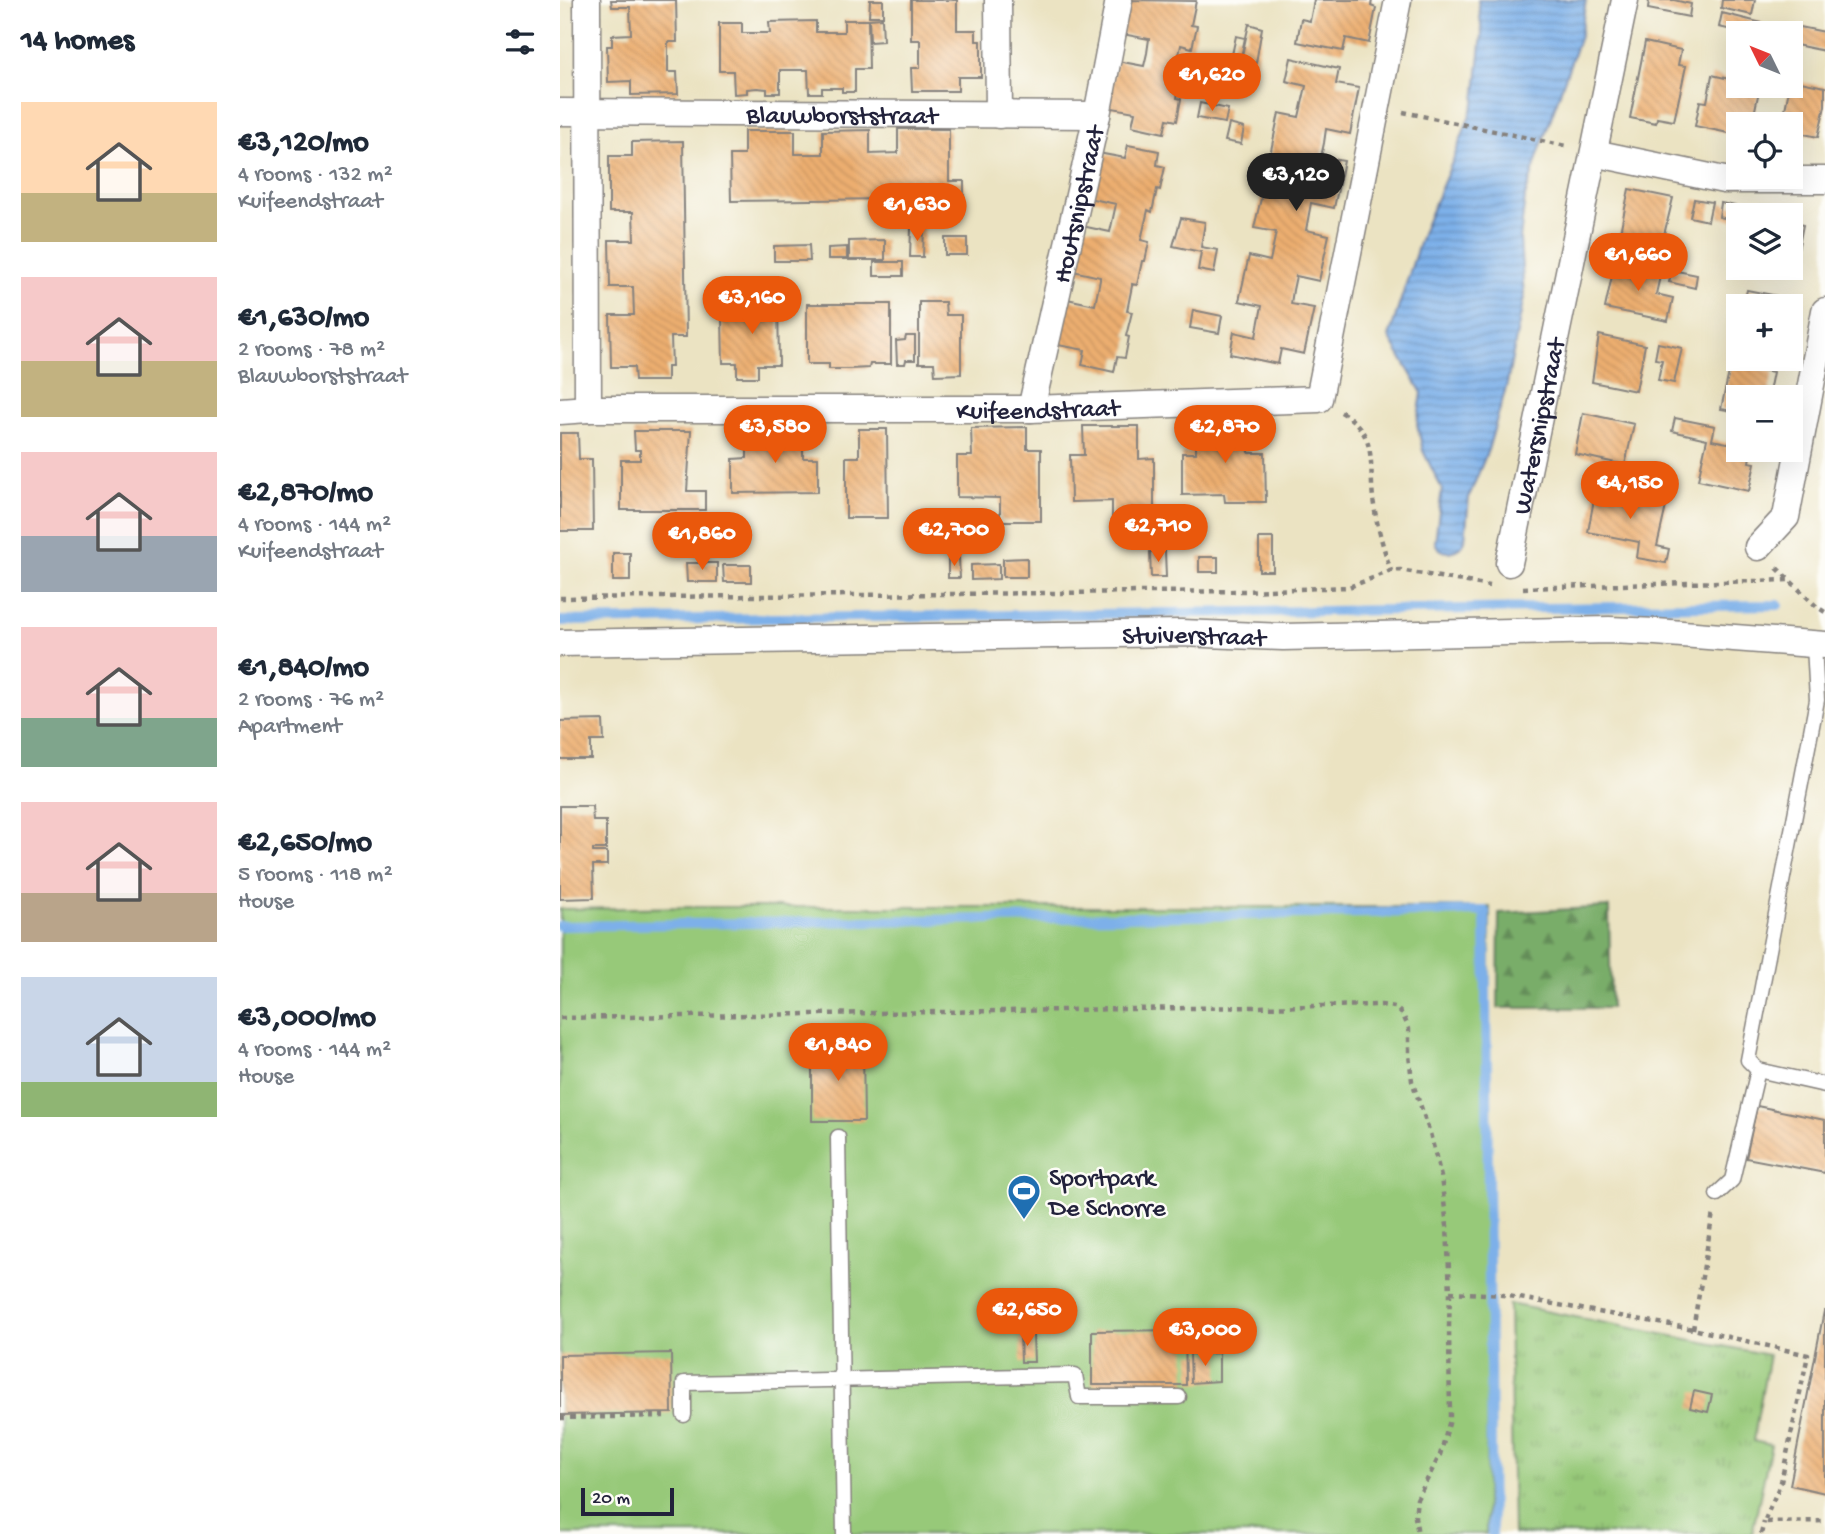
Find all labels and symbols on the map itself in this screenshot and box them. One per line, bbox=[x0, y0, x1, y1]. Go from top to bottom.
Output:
north arrow bbox=[1726, 21, 1802, 98]
pin: €1,620 bbox=[1155, 54, 1269, 113]
street label: Blauwborststraat bbox=[745, 102, 940, 134]
street label: Houtsnipstraat bbox=[1049, 121, 1115, 287]
pin: €3,120 bbox=[1239, 154, 1353, 213]
pin: €1,630 bbox=[860, 184, 974, 243]
pin: €1,660 bbox=[1581, 233, 1695, 293]
pin: €3,160 bbox=[695, 276, 809, 336]
street label: Watersnipstraat bbox=[1508, 334, 1575, 518]
street label: Kuifeendstraat bbox=[956, 395, 1123, 429]
pin: €3,580 bbox=[718, 406, 832, 465]
pin: €2,870 bbox=[1168, 406, 1282, 465]
pin: €4,150 bbox=[1573, 462, 1687, 521]
pin: €2,710 bbox=[1101, 504, 1215, 564]
pin: €2,700 bbox=[897, 508, 1011, 568]
pin: €1,860 bbox=[645, 512, 759, 572]
street label: Stuiverstraat bbox=[1122, 622, 1268, 656]
pin: €1,840 bbox=[781, 1024, 895, 1083]
place label: Sportpark De Schorre bbox=[1047, 1165, 1166, 1226]
sports icon: Sportpark De Schorre bbox=[1005, 1172, 1043, 1221]
pin: €2,650 bbox=[970, 1288, 1084, 1348]
pin: €3,000 bbox=[1148, 1308, 1262, 1368]
scale bar bbox=[581, 1485, 674, 1517]

